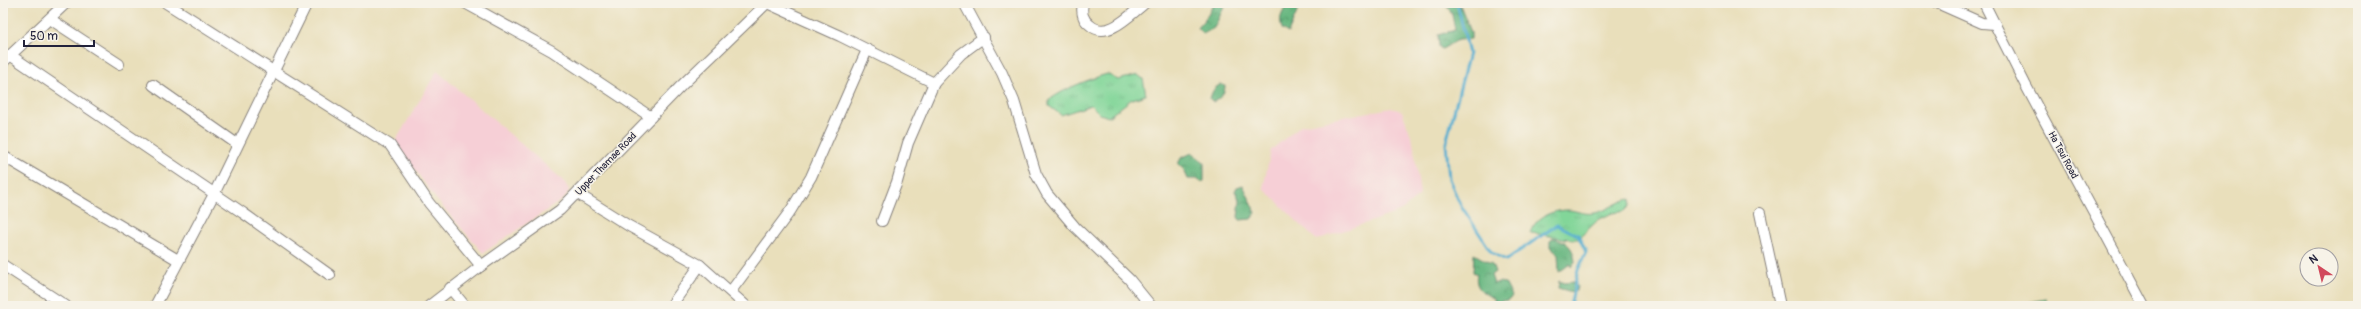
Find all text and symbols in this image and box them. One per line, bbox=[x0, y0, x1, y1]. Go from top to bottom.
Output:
scale bar bbox=[24, 22, 94, 48]
text: 50 m bbox=[30, 29, 58, 44]
street label: Ha Tsui Road bbox=[2045, 129, 2081, 181]
street label: Upper Thamae Road bbox=[573, 130, 639, 198]
north arrow bbox=[2299, 247, 2339, 287]
text: N bbox=[2307, 251, 2321, 267]

